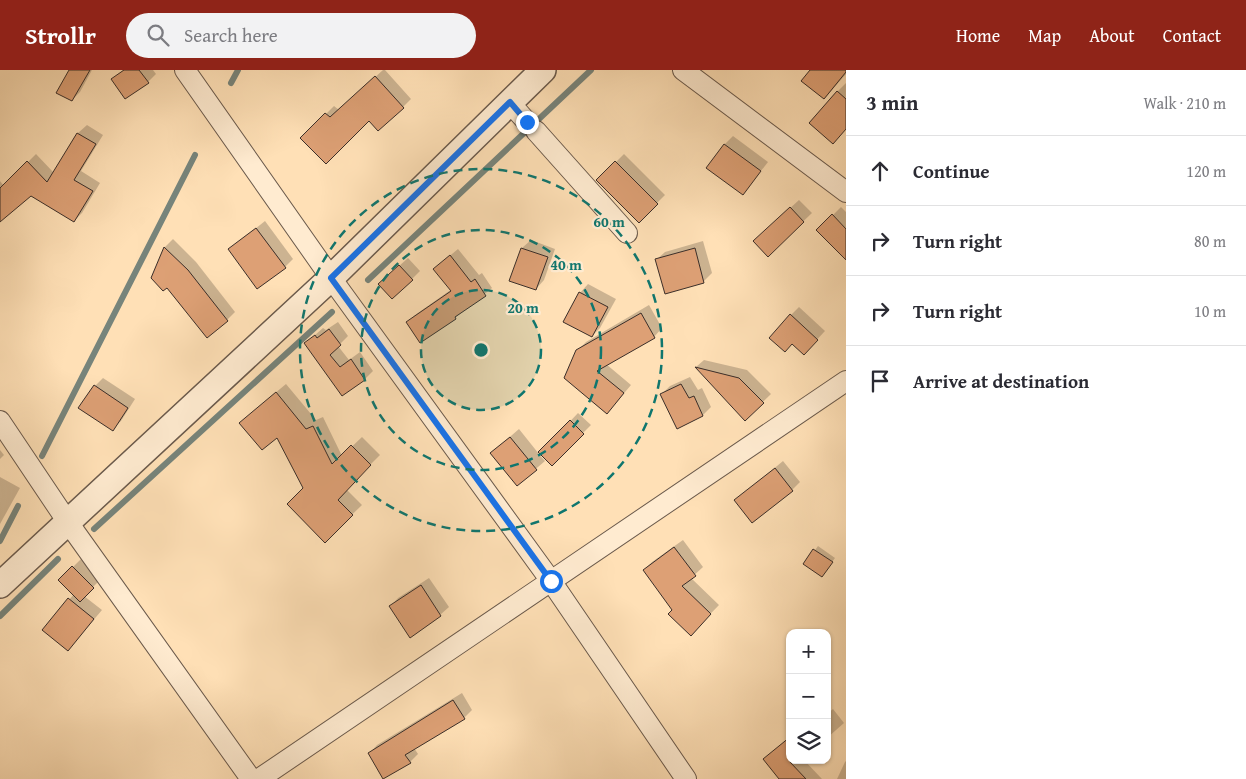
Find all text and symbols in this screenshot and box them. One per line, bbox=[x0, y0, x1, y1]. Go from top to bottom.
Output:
search box bbox=[126, 13, 476, 58]
text: Strollr bbox=[25, 18, 96, 53]
icon: search bbox=[144, 21, 172, 49]
text: Search here bbox=[184, 21, 278, 49]
text: Home bbox=[956, 22, 1000, 49]
text: Map bbox=[1028, 22, 1061, 49]
text: About bbox=[1089, 22, 1135, 49]
text: Contact bbox=[1163, 22, 1221, 49]
text: 3 min bbox=[866, 87, 918, 118]
text: Walk · 210 m bbox=[1143, 91, 1226, 115]
route end bbox=[516, 111, 539, 134]
icon: ahead bbox=[866, 157, 894, 185]
text: Continue bbox=[913, 157, 990, 185]
text: 120 m bbox=[1186, 159, 1226, 183]
text: 60 m bbox=[593, 211, 625, 232]
icon: right bbox=[866, 227, 894, 255]
text: Turn right bbox=[913, 227, 1002, 255]
text: 80 m bbox=[1194, 229, 1226, 253]
text: 40 m bbox=[550, 254, 582, 275]
text: 20 m bbox=[507, 297, 539, 318]
icon: right bbox=[866, 297, 894, 325]
text: Turn right bbox=[913, 297, 1002, 325]
text: 10 m bbox=[1194, 299, 1226, 323]
centre of rings bbox=[472, 341, 490, 359]
icon: arrive bbox=[866, 367, 894, 395]
text: Arrive at destination bbox=[913, 367, 1089, 395]
route start bbox=[540, 570, 563, 593]
map controls bbox=[786, 629, 831, 764]
button: + bbox=[786, 629, 831, 674]
button: − bbox=[786, 674, 831, 719]
button: layers bbox=[786, 719, 831, 764]

